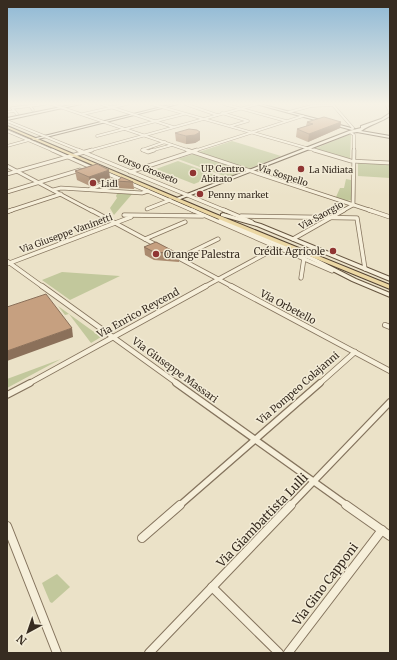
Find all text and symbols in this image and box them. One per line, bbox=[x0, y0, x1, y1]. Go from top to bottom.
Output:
street label: Corso Grosseto bbox=[116, 152, 180, 186]
street label: Via Sospello bbox=[256, 161, 309, 188]
place label: UP Centro Abitato bbox=[200, 163, 244, 184]
marker: La Nidiata bbox=[296, 164, 306, 174]
place label: La Nidiata bbox=[309, 164, 353, 175]
marker: UP Centro Abitato bbox=[188, 168, 198, 178]
marker: Lidl bbox=[88, 178, 98, 188]
place label: Lidl bbox=[101, 178, 118, 189]
marker: Penny market bbox=[195, 189, 205, 199]
place label: Penny market bbox=[208, 189, 269, 200]
street label: Via Saorgio bbox=[296, 198, 345, 232]
street label: Via Giuseppe Vaninetti bbox=[17, 211, 114, 255]
place label: Crédit Agricole bbox=[254, 245, 325, 258]
marker: Crédit Agricole bbox=[328, 246, 338, 256]
place label: Orange Palestra bbox=[164, 248, 240, 261]
marker: Orange Palestra bbox=[151, 249, 161, 259]
street label: Via Enrico Reycend bbox=[94, 285, 181, 341]
street label: Via Orbetello bbox=[257, 286, 318, 327]
street label: Via Giuseppe Massari bbox=[129, 334, 220, 405]
street label: Via Pompeo Colajanni bbox=[253, 349, 342, 428]
street label: Via Giambattista Lulli bbox=[213, 470, 311, 571]
street label: Via Gino Capponi bbox=[288, 540, 361, 629]
north arrow bbox=[8, 612, 48, 652]
text: N bbox=[14, 631, 29, 648]

